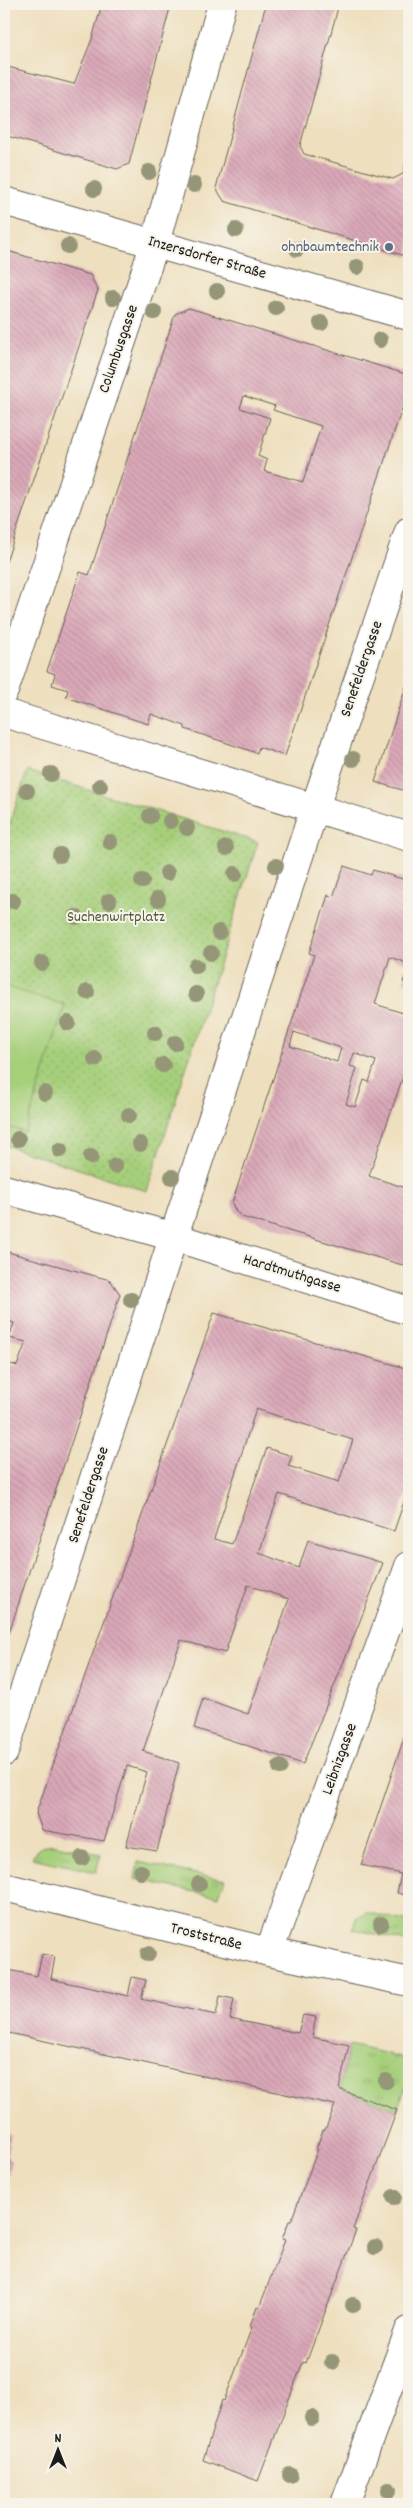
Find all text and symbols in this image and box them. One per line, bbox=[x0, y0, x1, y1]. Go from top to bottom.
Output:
street label: Inzersdorfer Straße bbox=[145, 230, 269, 286]
place label: ohnbaumtechnik bbox=[281, 236, 379, 259]
marker: ohnbaumtechnik bbox=[383, 241, 395, 253]
street label: Columbusgasse bbox=[93, 302, 145, 396]
street label: Senefeldergasse bbox=[335, 618, 389, 720]
park label: Suchenwirtplatz bbox=[67, 906, 165, 929]
street label: Hardtmuthgasse bbox=[240, 1248, 344, 1300]
street label: Senefeldergasse bbox=[63, 1444, 115, 1546]
street label: Leibnizgasse bbox=[316, 1720, 364, 1798]
street label: Troststraße bbox=[168, 1917, 244, 1957]
north arrow bbox=[32, 2426, 82, 2476]
text: N bbox=[55, 2429, 62, 2449]

